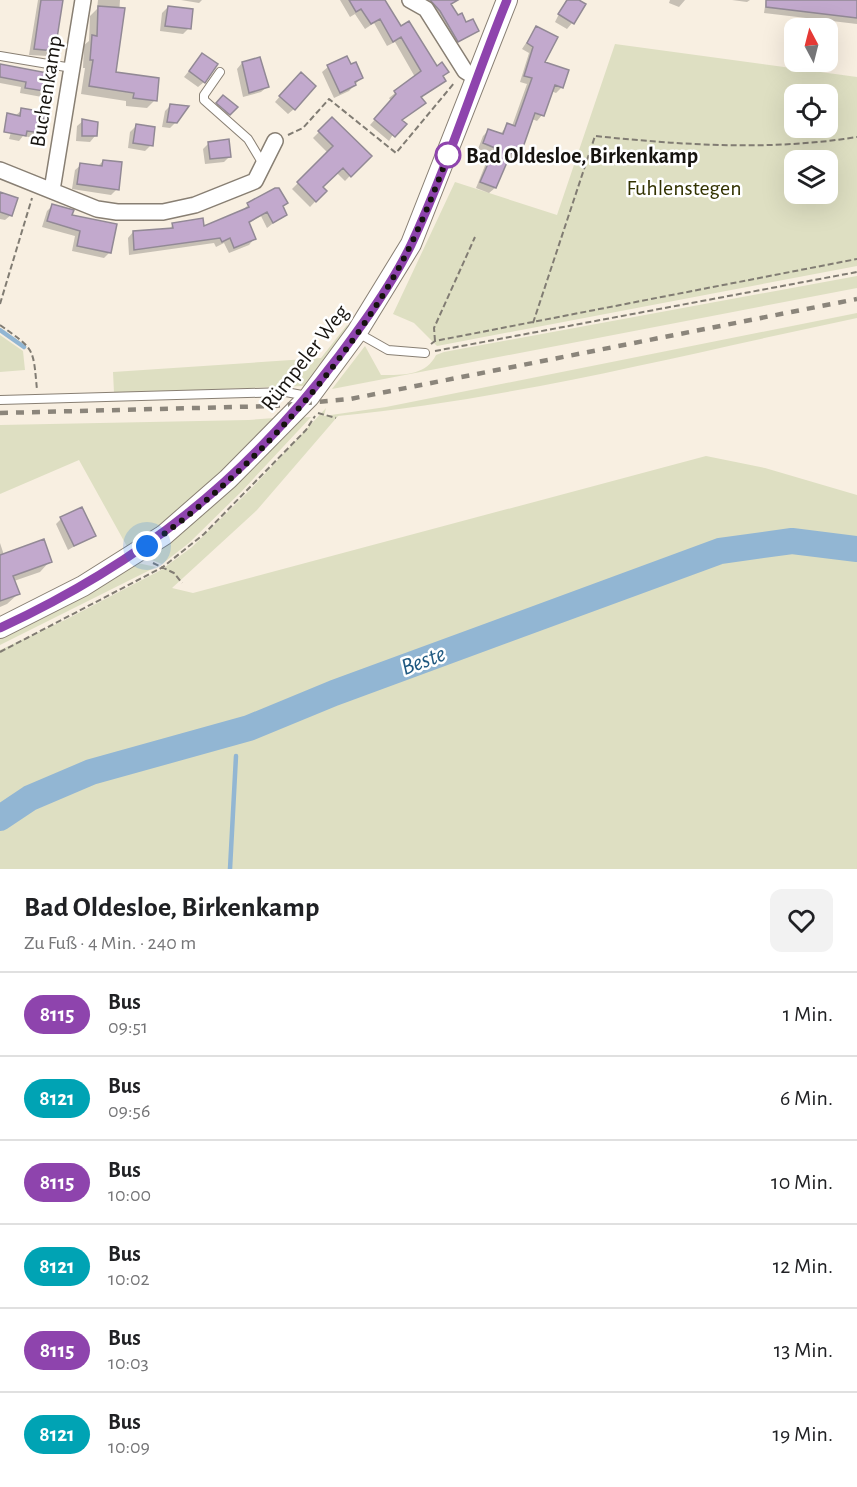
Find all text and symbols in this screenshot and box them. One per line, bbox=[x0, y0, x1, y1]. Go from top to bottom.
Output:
north arrow bbox=[784, 18, 838, 72]
map controls bbox=[784, 18, 838, 204]
street label: Buchenkamp bbox=[26, 34, 66, 149]
button: locate bbox=[784, 84, 838, 138]
marker: Bad Oldesloe, Birkenkamp bbox=[435, 142, 461, 168]
place label: Bad Oldesloe, Birkenkamp bbox=[466, 145, 698, 167]
button: layers bbox=[784, 150, 838, 204]
park label: Fuhlenstegen bbox=[626, 177, 742, 199]
street label: Rümpeler Weg bbox=[257, 300, 353, 415]
your location bbox=[132, 531, 162, 561]
water label: Beste bbox=[398, 642, 449, 680]
button: heart bbox=[770, 889, 833, 952]
text: Bad Oldesloe, Birkenkamp bbox=[24, 894, 319, 922]
text: Zu Fuß · 4 Min. · 240 m bbox=[24, 933, 196, 953]
text: Bus bbox=[108, 991, 141, 1013]
text: 1 Min. bbox=[783, 1003, 833, 1025]
text: 8115 bbox=[40, 1004, 74, 1025]
text: 09:51 bbox=[108, 1017, 148, 1037]
text: Bus bbox=[108, 1075, 141, 1097]
text: 6 Min. bbox=[780, 1087, 833, 1109]
text: 8121 bbox=[39, 1088, 75, 1109]
text: 09:56 bbox=[108, 1101, 150, 1121]
text: Bus bbox=[108, 1159, 141, 1181]
text: 10 Min. bbox=[771, 1171, 833, 1193]
text: 8115 bbox=[40, 1172, 74, 1193]
text: 10:00 bbox=[108, 1185, 151, 1205]
text: Bus bbox=[108, 1243, 141, 1265]
text: 12 Min. bbox=[773, 1255, 833, 1277]
text: 8121 bbox=[39, 1256, 75, 1277]
text: 10:02 bbox=[108, 1269, 150, 1289]
text: Bus bbox=[108, 1327, 141, 1349]
text: 13 Min. bbox=[774, 1339, 833, 1361]
text: 8115 bbox=[40, 1340, 74, 1361]
text: 10:03 bbox=[108, 1353, 149, 1373]
text: Bus bbox=[108, 1411, 141, 1433]
text: 19 Min. bbox=[772, 1423, 833, 1445]
text: 8121 bbox=[39, 1424, 75, 1445]
text: 10:09 bbox=[108, 1437, 150, 1457]

